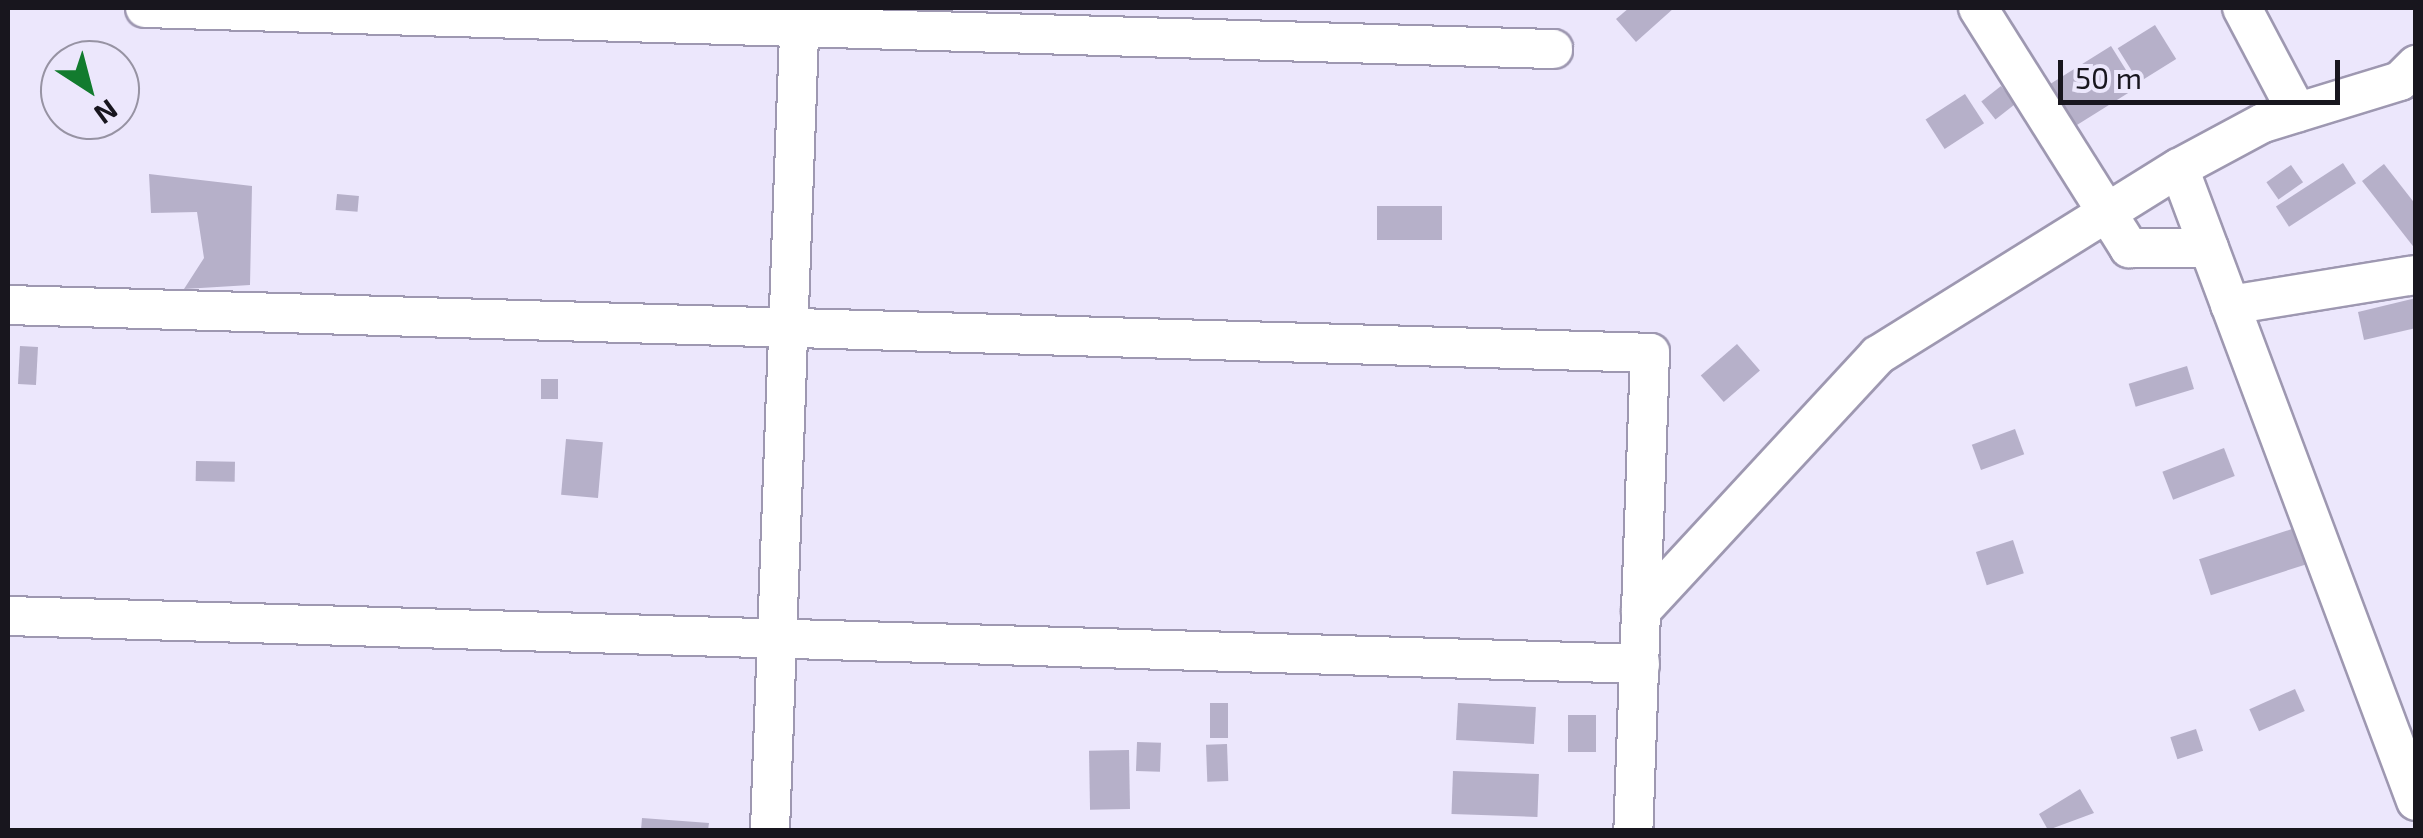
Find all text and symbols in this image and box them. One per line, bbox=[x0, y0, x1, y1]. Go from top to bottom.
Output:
north arrow bbox=[40, 40, 140, 140]
scale bar bbox=[2063, 40, 2346, 102]
text: 50 m bbox=[2075, 59, 2142, 95]
text: N bbox=[88, 93, 125, 132]

